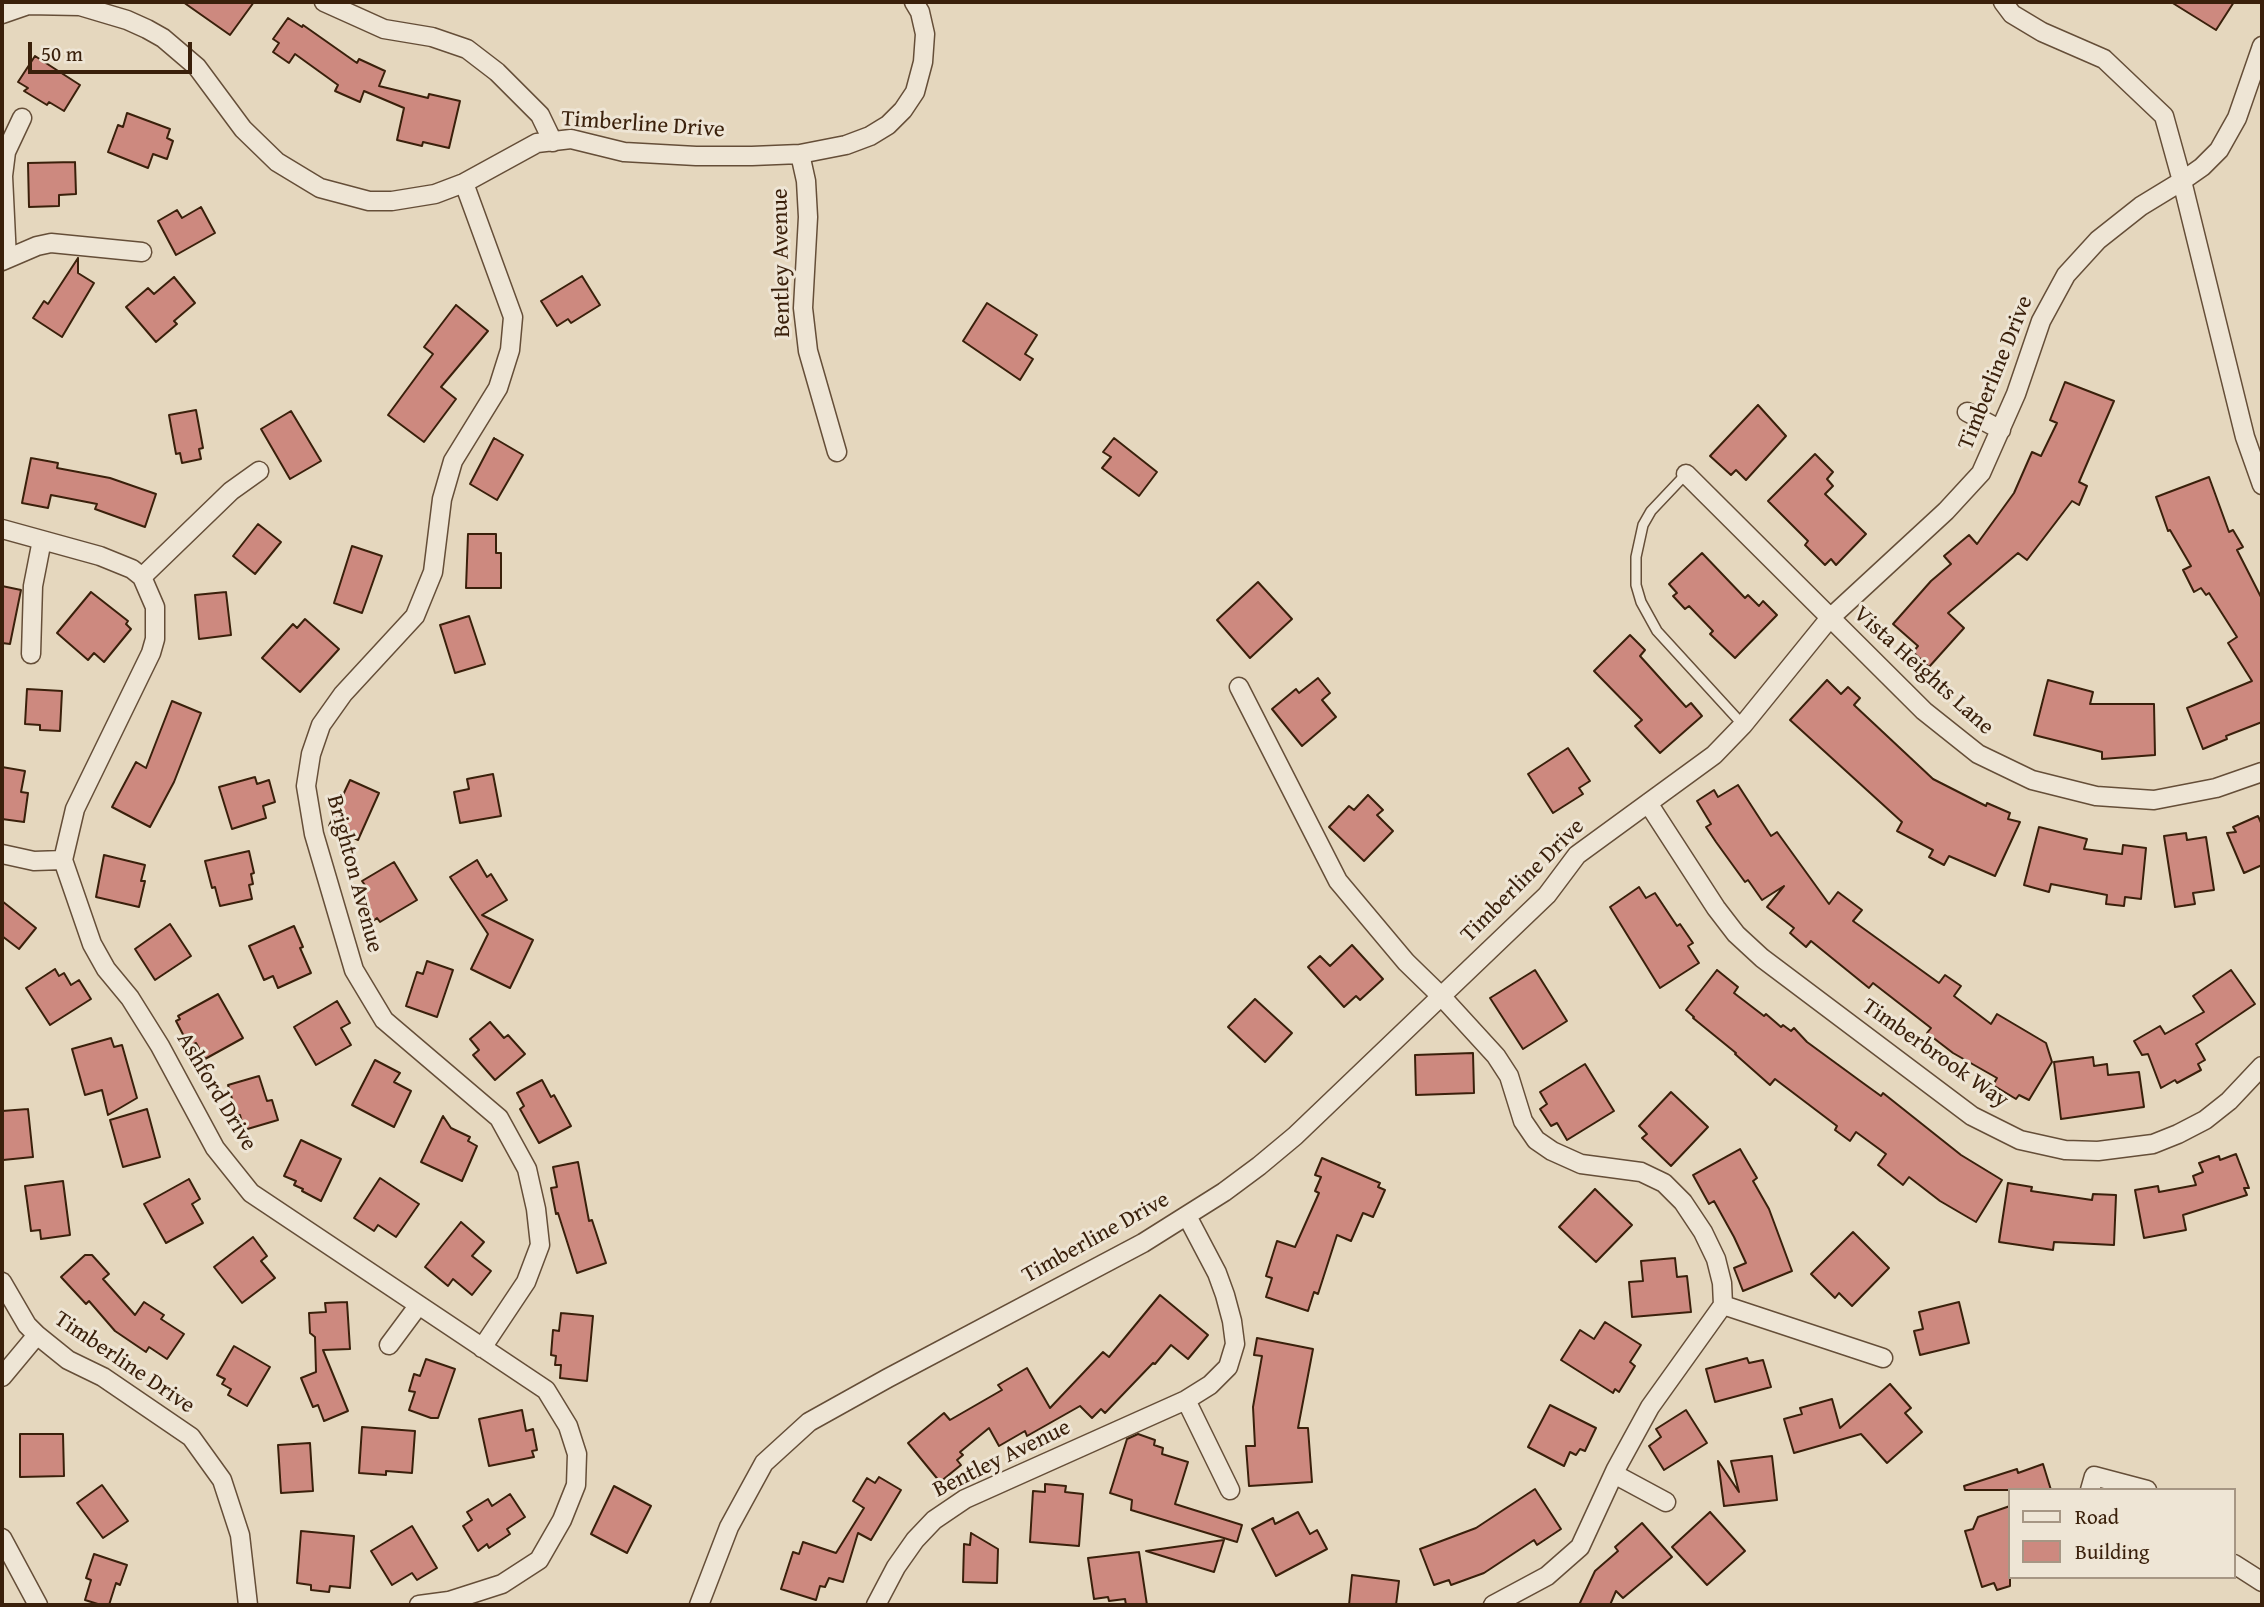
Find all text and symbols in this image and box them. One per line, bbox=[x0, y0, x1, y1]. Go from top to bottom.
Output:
scale bar bbox=[32, 28, 196, 72]
text: 50 m bbox=[41, 38, 83, 69]
street label: Timberline Drive bbox=[560, 106, 726, 144]
street label: Bentley Avenue bbox=[767, 188, 797, 338]
street label: Timberline Drive bbox=[1953, 292, 2039, 454]
street label: Vista Heights Lane bbox=[1847, 601, 1999, 741]
street label: Brighton Avenue bbox=[320, 792, 388, 956]
street label: Timberline Drive bbox=[1455, 813, 1591, 949]
street label: Timberbrook Way bbox=[1856, 993, 2014, 1115]
street label: Ashford Drive bbox=[170, 1028, 262, 1156]
street label: Timberline Drive bbox=[1018, 1186, 1174, 1290]
street label: Timberline Drive bbox=[48, 1306, 200, 1420]
street label: Bentley Avenue bbox=[929, 1414, 1075, 1504]
legend bbox=[2008, 1488, 2236, 1579]
text: Road bbox=[2075, 1501, 2119, 1532]
text: Building bbox=[2075, 1536, 2149, 1567]

